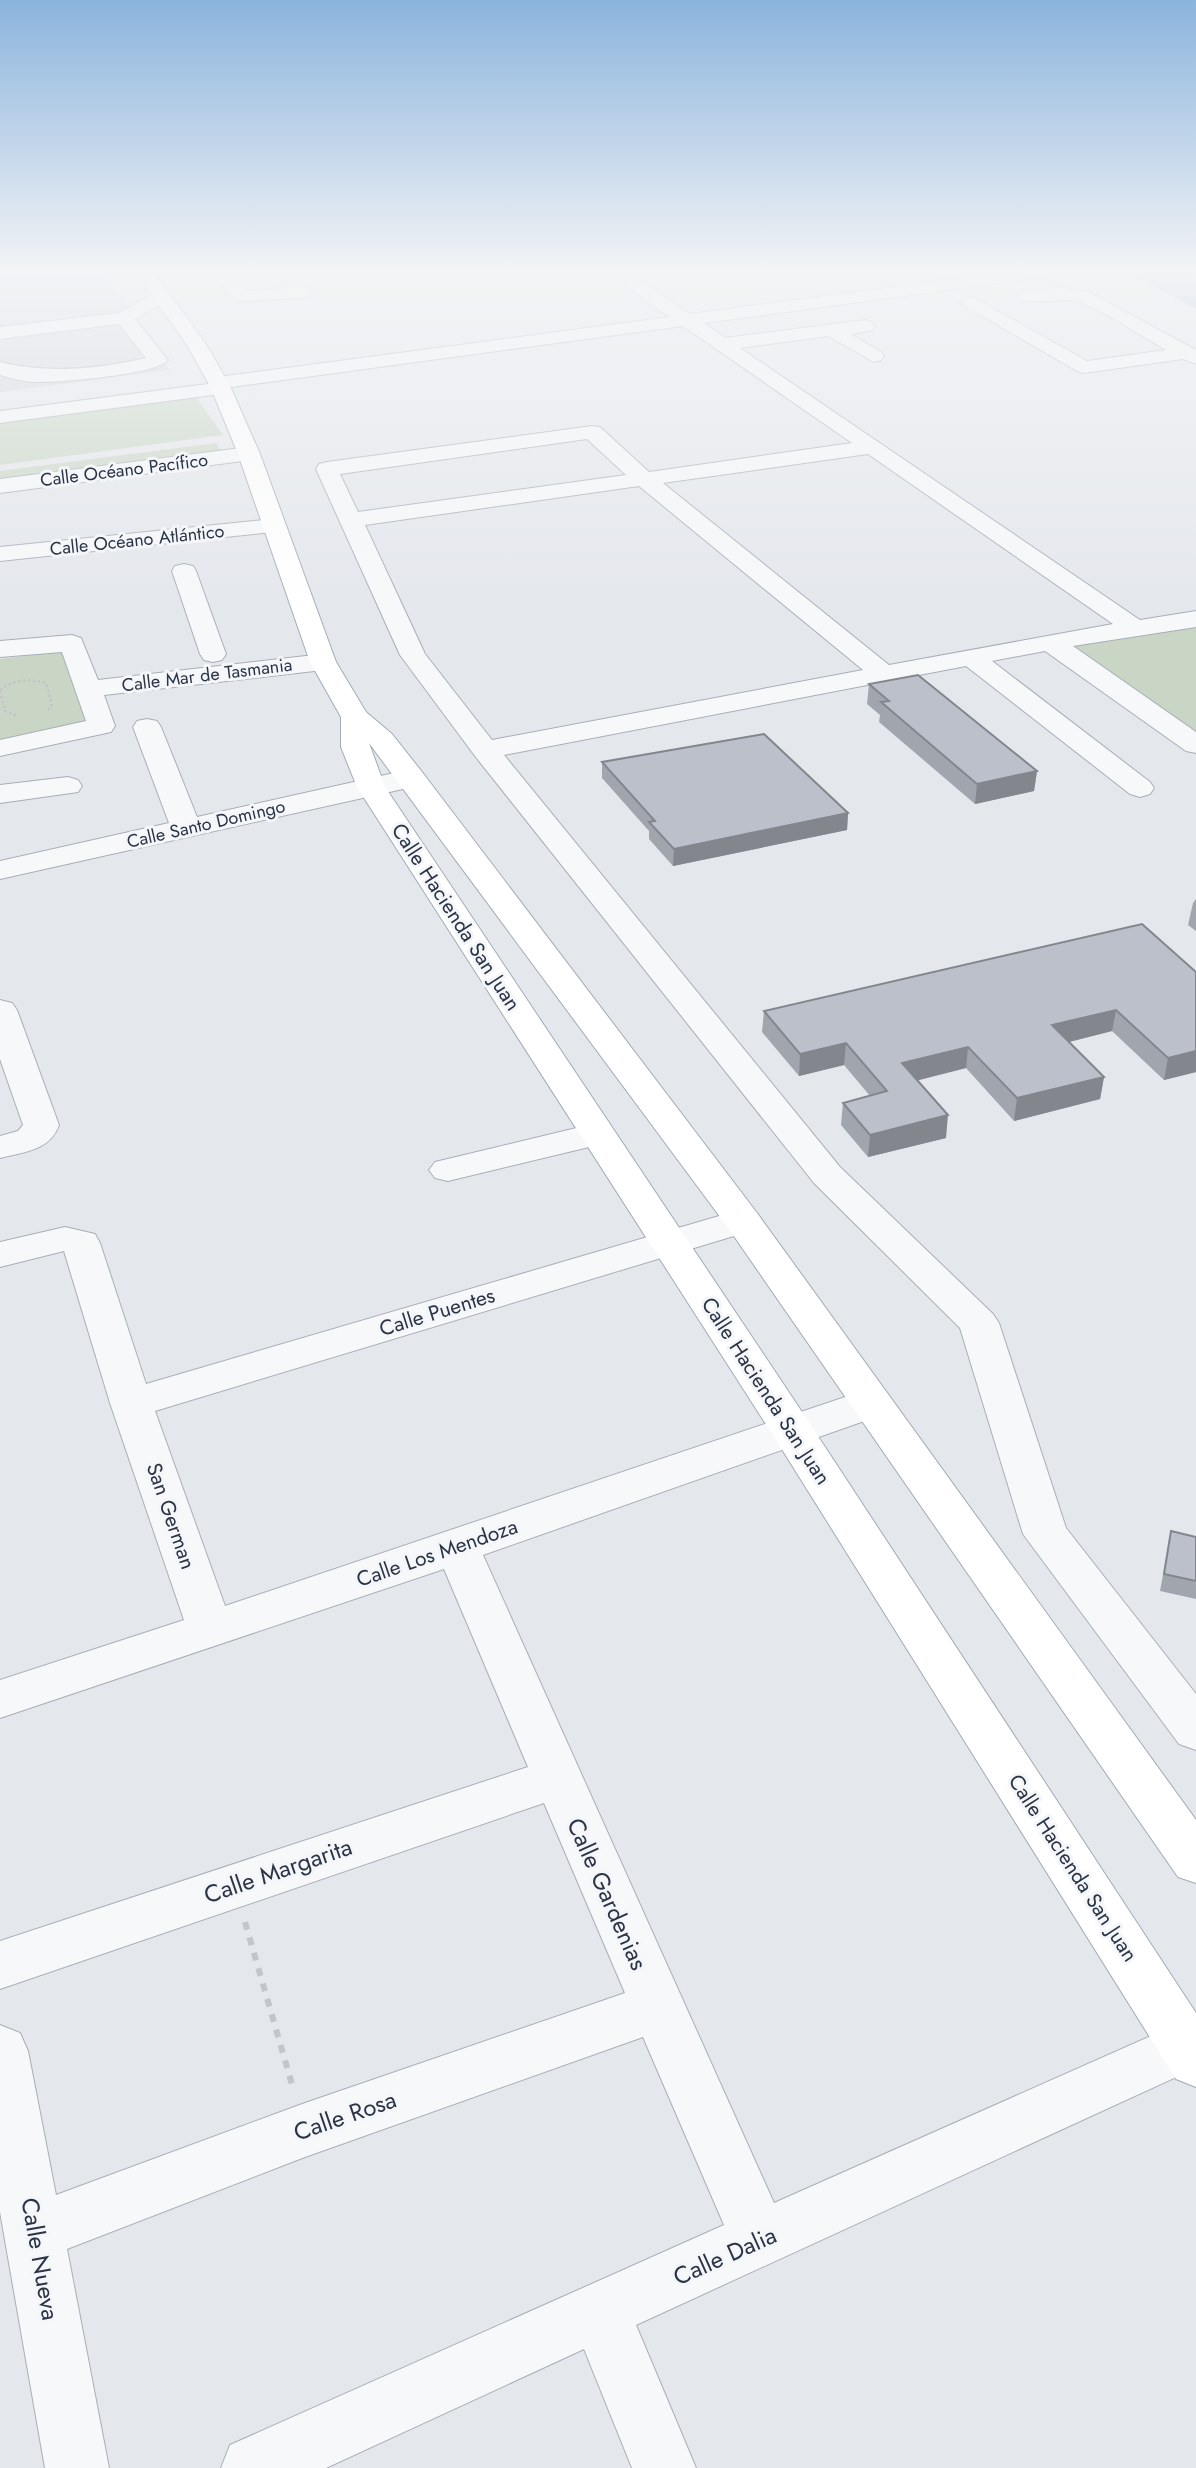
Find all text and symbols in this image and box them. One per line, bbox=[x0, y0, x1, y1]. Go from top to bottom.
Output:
street label: Calle Océano Pacífico bbox=[39, 447, 210, 493]
street label: Calle Océano Atlántico bbox=[48, 518, 226, 562]
street label: Calle Mar de Tasmania bbox=[120, 652, 294, 698]
street label: Calle Santo Domingo bbox=[124, 793, 288, 855]
street label: Calle Hacienda San Juan bbox=[384, 817, 528, 1017]
street label: Calle Puentes bbox=[375, 1280, 499, 1344]
street label: Calle Hacienda San Juan bbox=[694, 1291, 838, 1491]
street label: San German bbox=[139, 1459, 203, 1573]
street label: Calle Los Mendoza bbox=[352, 1511, 522, 1595]
street label: Calle Hacienda San Juan bbox=[1001, 1768, 1145, 1968]
street label: Calle Gardenias bbox=[558, 1812, 657, 1975]
street label: Calle Margarita bbox=[199, 1829, 357, 1912]
street label: Calle Rosa bbox=[289, 2082, 401, 2149]
street label: Calle Nueva bbox=[13, 2195, 68, 2323]
street label: Calle Dalia bbox=[668, 2217, 782, 2294]

